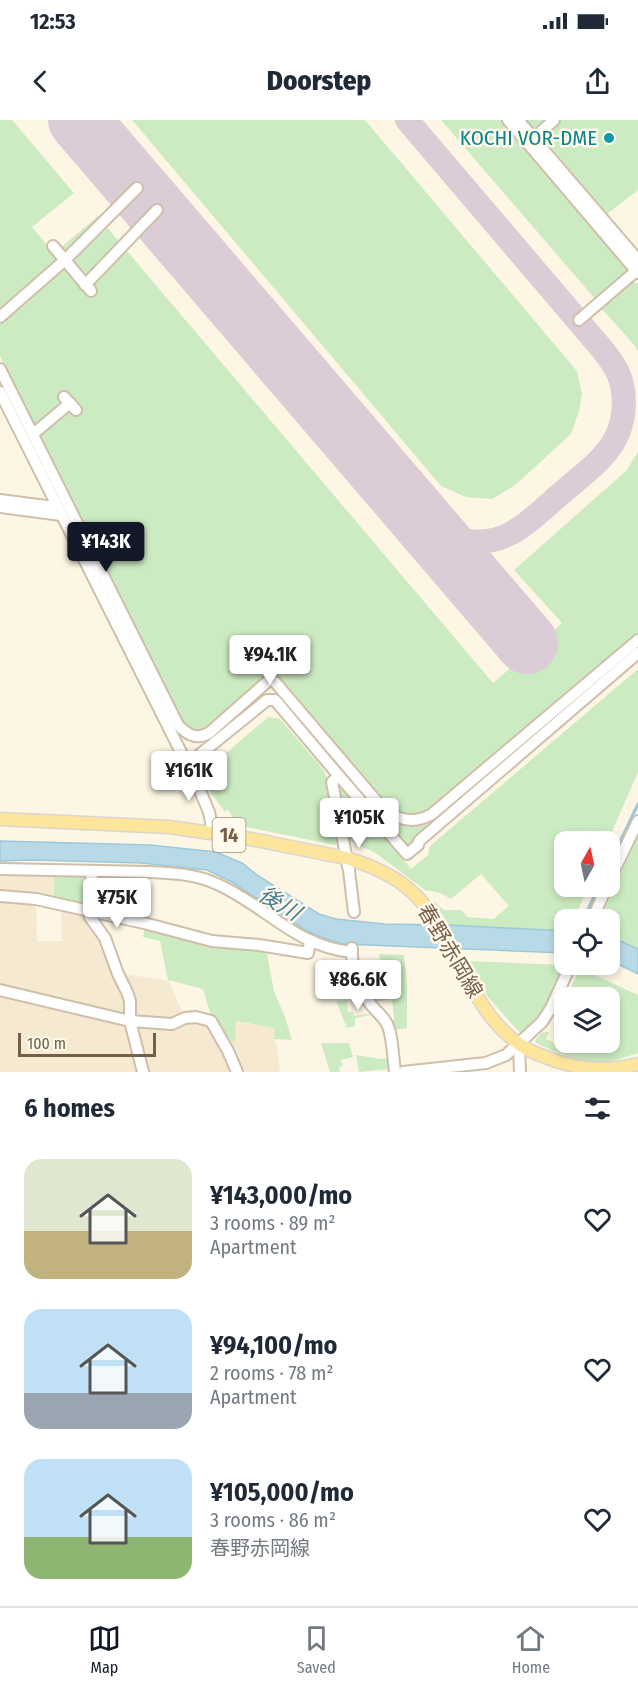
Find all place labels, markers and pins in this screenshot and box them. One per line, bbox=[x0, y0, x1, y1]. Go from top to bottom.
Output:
place label: KOCHI VOR-DME bbox=[460, 125, 597, 151]
marker: KOCHI VOR-DME bbox=[602, 131, 616, 145]
pin: ¥143K bbox=[64, 522, 148, 573]
pin: ¥94.1K bbox=[221, 635, 319, 686]
pin: ¥161K bbox=[147, 751, 231, 802]
pin: ¥105K bbox=[317, 798, 401, 849]
pin: ¥75K bbox=[81, 878, 153, 929]
pin: ¥86.6K bbox=[309, 960, 407, 1011]

